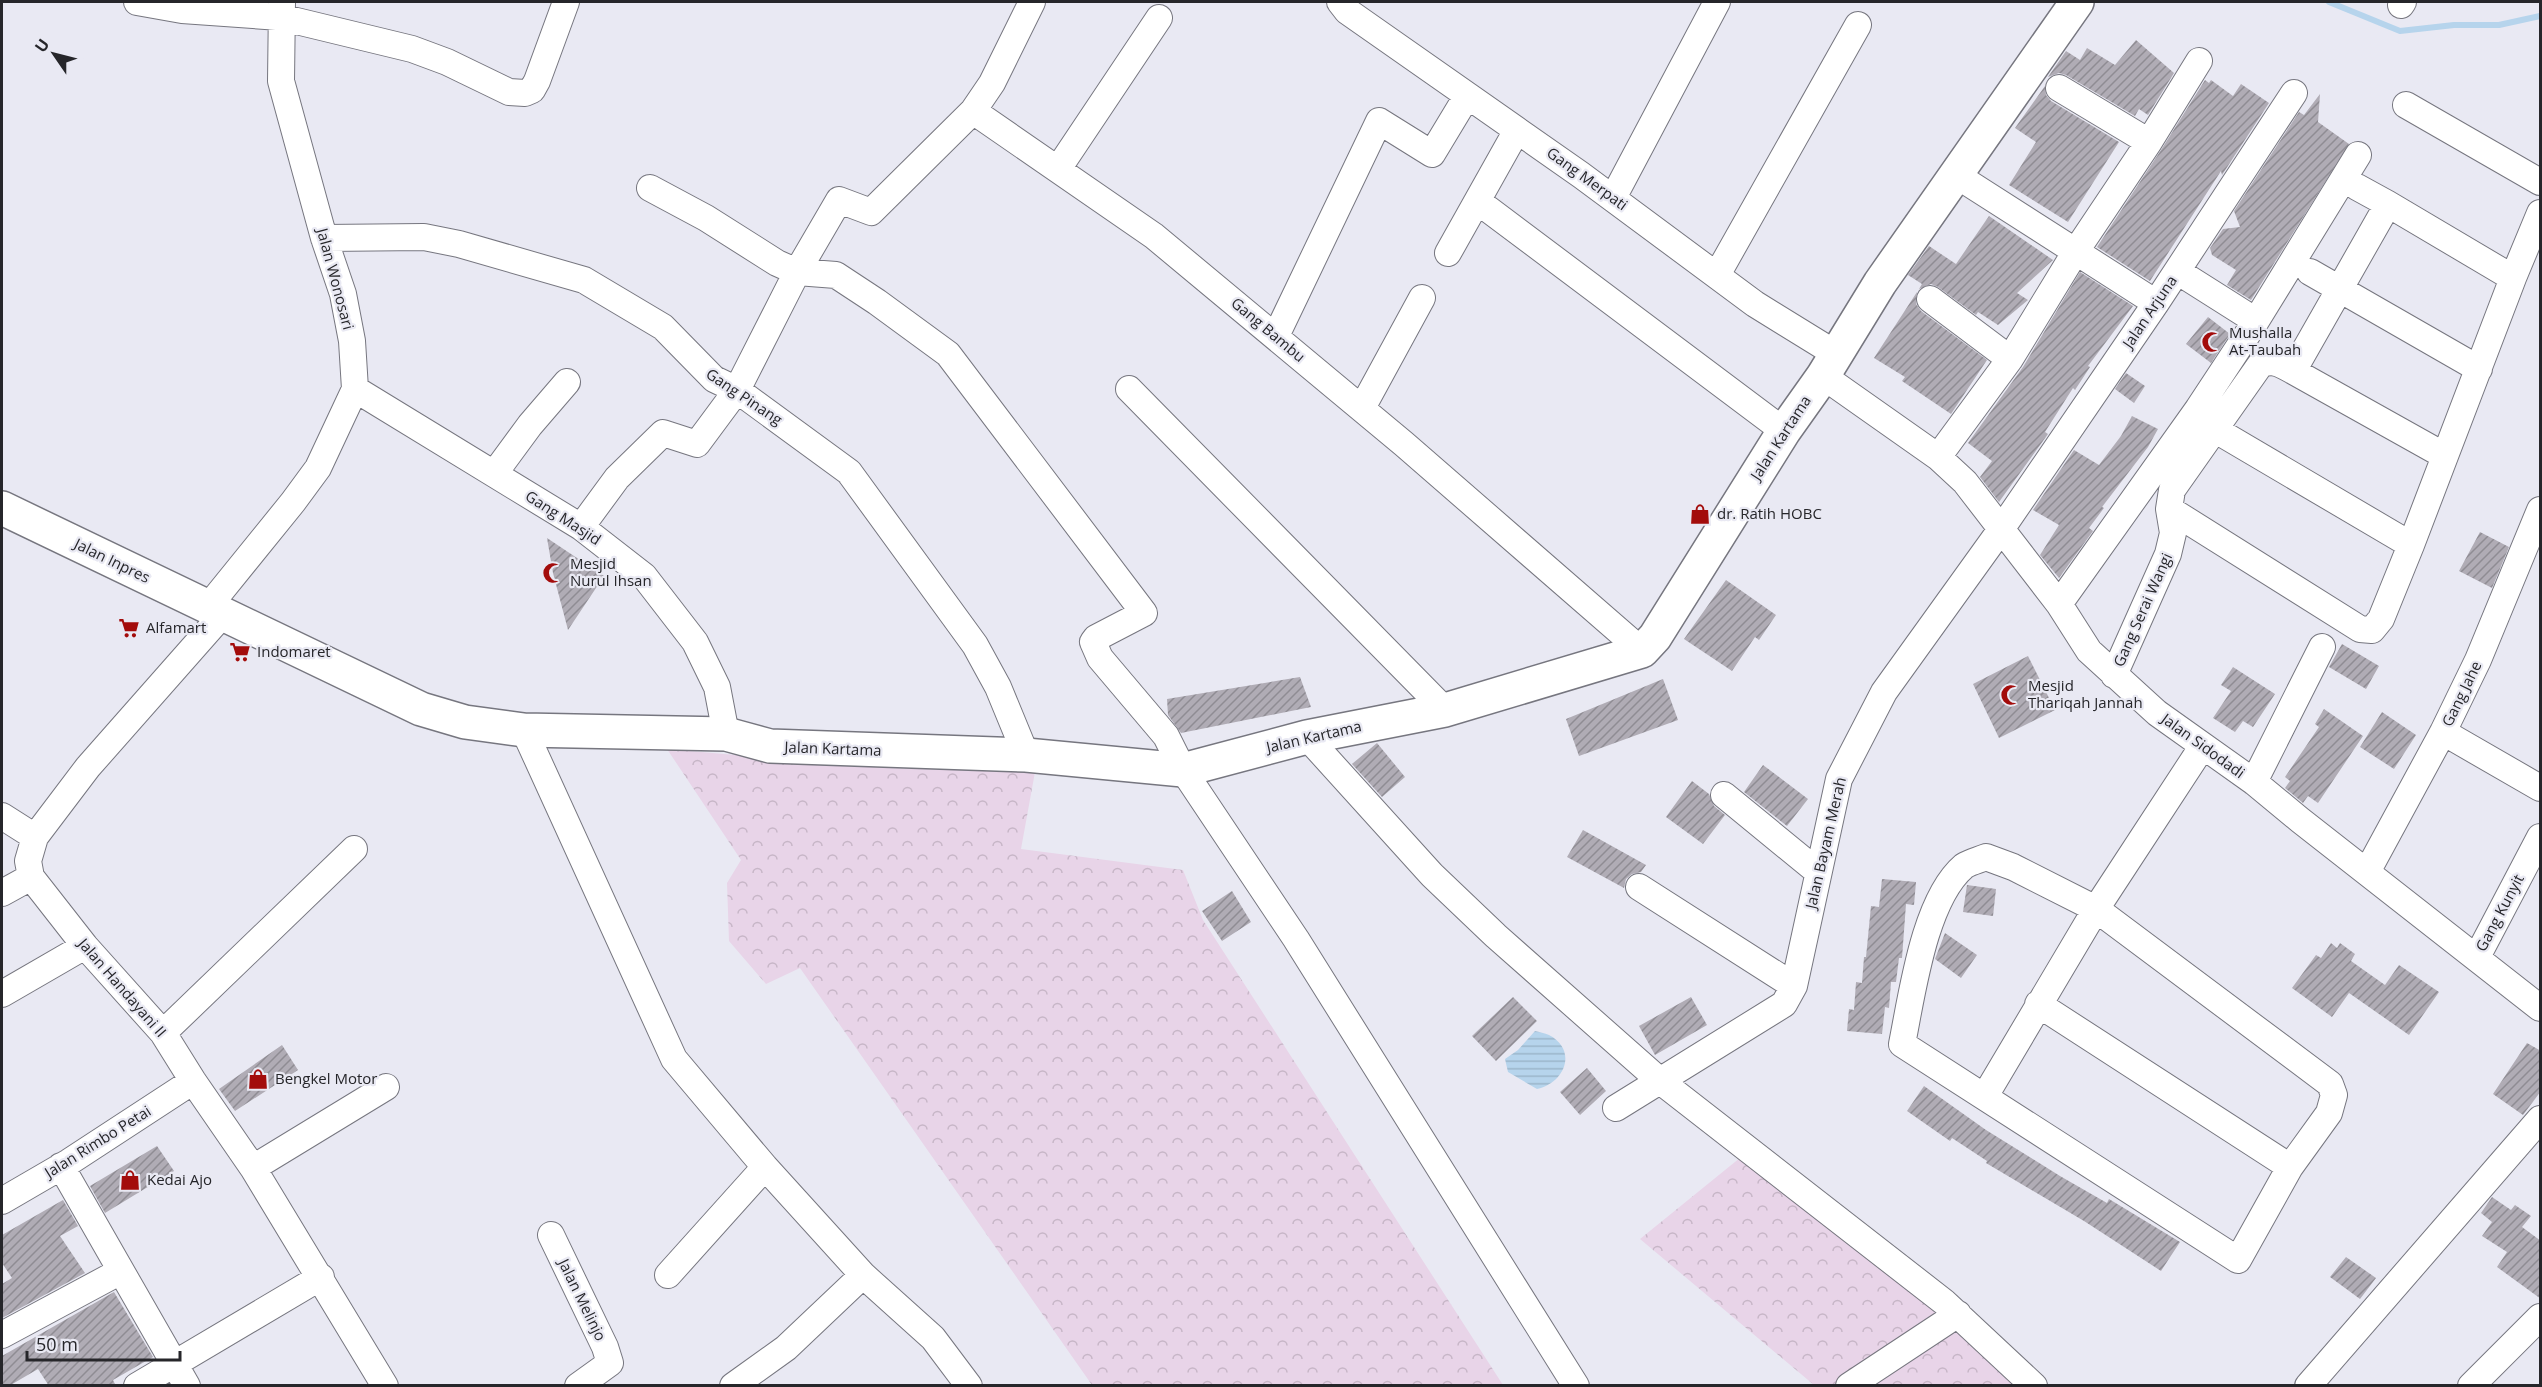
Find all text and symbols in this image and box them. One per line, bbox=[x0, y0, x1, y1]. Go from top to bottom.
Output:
north arrow bbox=[24, 24, 84, 84]
text: U bbox=[29, 34, 54, 57]
street label: Gang Merpati bbox=[1543, 142, 1632, 214]
street label: Jalan Wonosari bbox=[312, 224, 359, 332]
street label: Jalan Arjuna bbox=[2116, 271, 2181, 353]
street label: Gang Bambu bbox=[1227, 292, 1310, 366]
place label: Mushalla At-Taubah bbox=[2229, 322, 2301, 359]
mosque icon: Mushalla At-Taubah bbox=[2200, 330, 2224, 354]
street label: Gang Pinang bbox=[702, 363, 787, 429]
street label: Jalan Kartama bbox=[1744, 391, 1815, 485]
street label: Gang Masjid bbox=[522, 485, 605, 549]
shop icon: dr. Ratih HOBC bbox=[1688, 502, 1712, 526]
place label: dr. Ratih HOBC bbox=[1717, 503, 1822, 523]
street label: Jalan Inpres bbox=[69, 532, 154, 587]
street label: Gang Serai Wangi bbox=[2108, 550, 2176, 670]
place label: Mesjid Nurul Ihsan bbox=[570, 553, 652, 590]
mosque icon: Mesjid Nurul Ihsan bbox=[541, 561, 565, 585]
supermarket icon: Alfamart bbox=[117, 616, 141, 640]
place label: Alfamart bbox=[146, 617, 206, 637]
supermarket icon: Indomaret bbox=[228, 640, 252, 664]
place label: Indomaret bbox=[257, 641, 331, 661]
street label: Gang Jahe bbox=[2437, 658, 2486, 730]
place label: Mesjid Thariqah Jannah bbox=[2028, 675, 2143, 712]
mosque icon: Mesjid Thariqah Jannah bbox=[1999, 683, 2023, 707]
street label: Jalan Sidodadi bbox=[2156, 707, 2249, 782]
street label: Jalan Kartama bbox=[1262, 715, 1363, 757]
street label: Jalan Kartama bbox=[782, 736, 882, 760]
street label: Jalan Bayam Merah bbox=[1800, 775, 1850, 913]
street label: Gang Kunyit bbox=[2470, 870, 2528, 955]
street label: Jalan Handayani II bbox=[73, 932, 171, 1041]
shop icon: Bengkel Motor bbox=[246, 1067, 270, 1091]
place label: Bengkel Motor bbox=[275, 1068, 377, 1088]
street label: Jalan Rimbo Petai bbox=[39, 1100, 154, 1183]
shop icon: Kedai Ajo bbox=[118, 1168, 142, 1192]
place label: Kedai Ajo bbox=[147, 1169, 212, 1189]
street label: Jalan Melinjo bbox=[554, 1253, 611, 1344]
scale bar bbox=[27, 1324, 180, 1362]
text: 50 m bbox=[36, 1332, 78, 1356]

